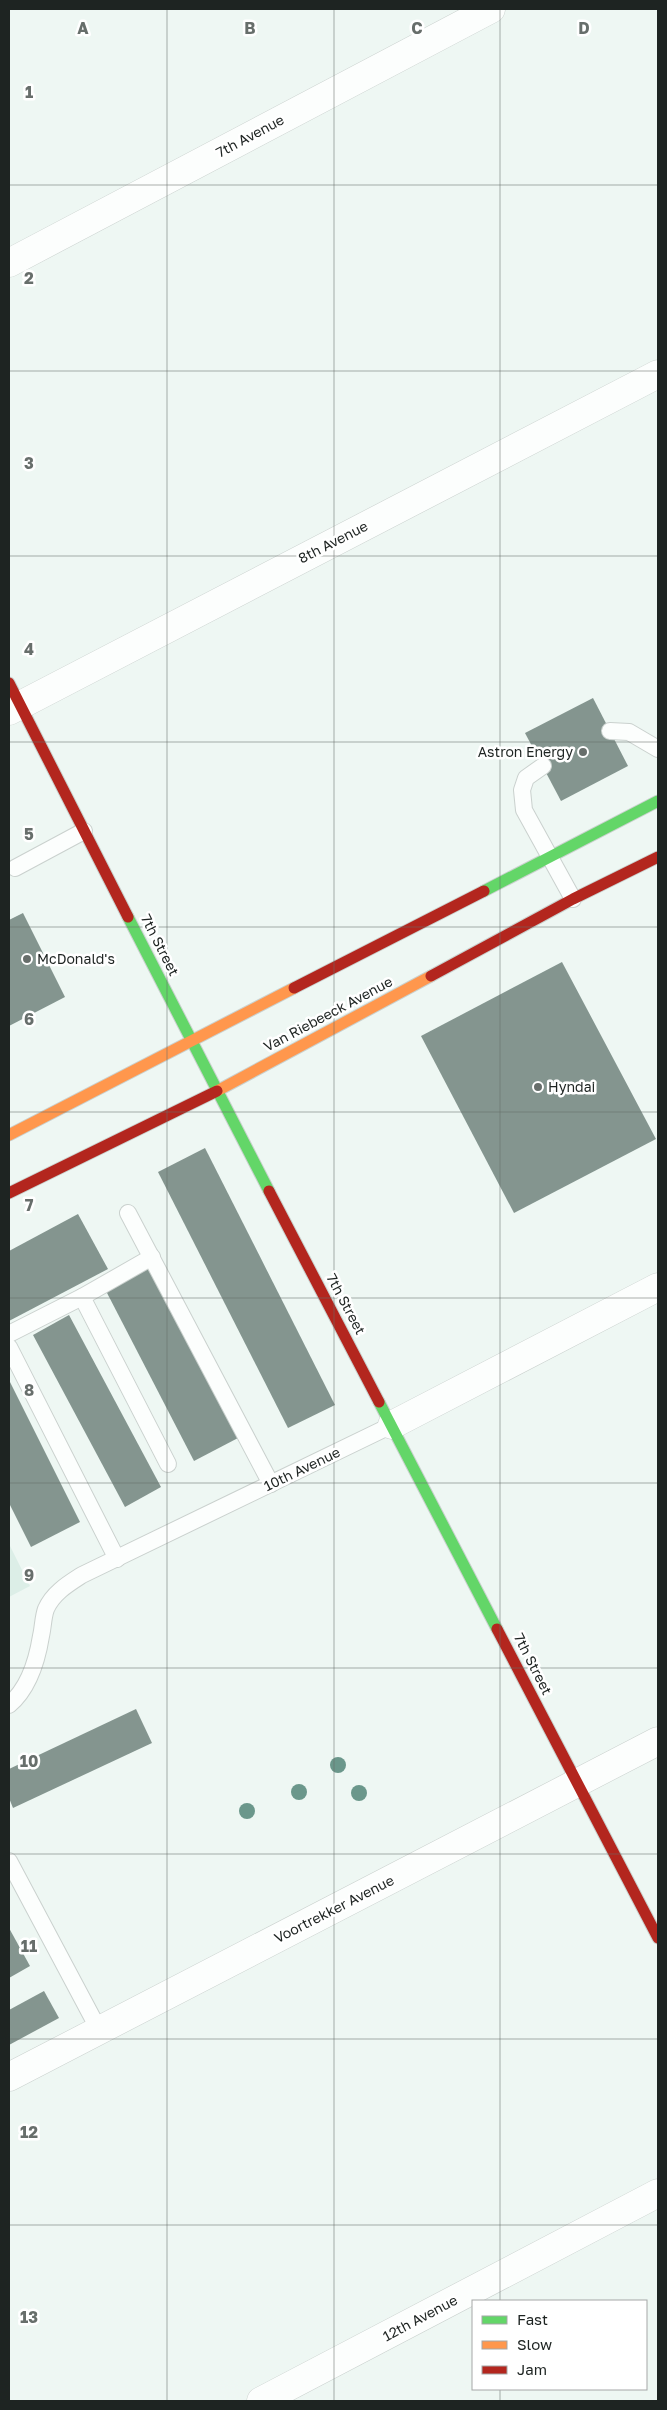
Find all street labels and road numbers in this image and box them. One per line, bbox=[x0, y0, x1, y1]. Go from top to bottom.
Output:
street label: 7th Avenue bbox=[213, 111, 287, 161]
street label: 8th Avenue bbox=[295, 517, 370, 566]
street label: 7th Street bbox=[138, 911, 183, 978]
street label: Van Riebeeck Avenue bbox=[261, 972, 395, 1055]
street label: 7th Street bbox=[323, 1270, 370, 1337]
street label: 10th Avenue bbox=[261, 1443, 343, 1494]
street label: 7th Street bbox=[511, 1630, 556, 1697]
street label: Voortrekker Avenue bbox=[271, 1871, 397, 1946]
street label: 12th Avenue bbox=[380, 2291, 460, 2344]

